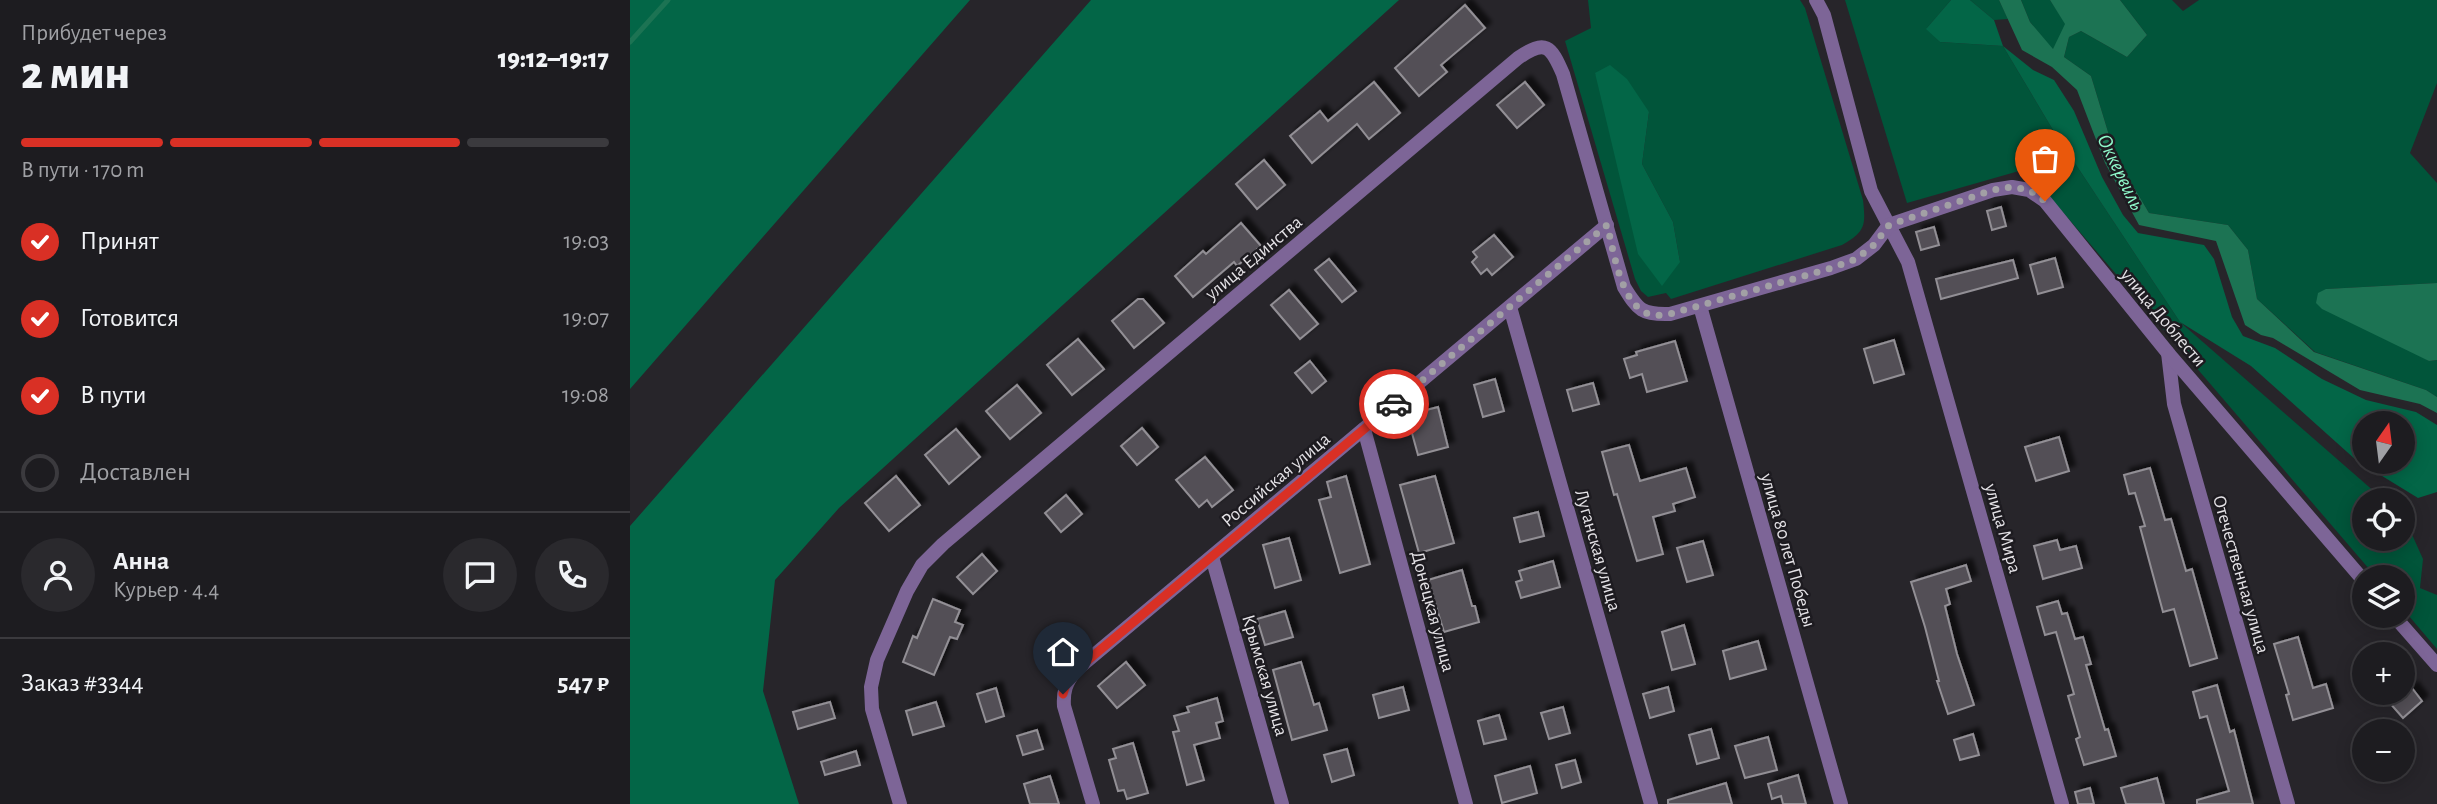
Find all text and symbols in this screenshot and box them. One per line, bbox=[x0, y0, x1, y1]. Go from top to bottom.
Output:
text: Прибудет через bbox=[21, 22, 167, 45]
text: 19:12–19:17 bbox=[498, 46, 609, 72]
text: 2 мин bbox=[21, 51, 130, 97]
pin bbox=[2015, 129, 2075, 201]
water label: Оккервиль bbox=[2092, 131, 2148, 214]
icon: bag bbox=[2026, 140, 2064, 178]
text: В пути · 170 m bbox=[21, 159, 145, 182]
street label: улица Единства bbox=[1201, 212, 1306, 305]
icon: check bbox=[21, 223, 59, 261]
text: Принят bbox=[80, 228, 159, 254]
text: 19:03 bbox=[563, 230, 609, 253]
street label: улица Доблести bbox=[2116, 265, 2209, 371]
icon: check bbox=[21, 300, 59, 338]
text: Готовится bbox=[80, 305, 179, 331]
text: 19:07 bbox=[563, 307, 609, 330]
courier bbox=[1359, 369, 1429, 439]
icon: check bbox=[21, 377, 59, 415]
text: В пути bbox=[80, 382, 146, 408]
text: 19:08 bbox=[562, 384, 609, 407]
icon: car bbox=[1375, 385, 1413, 423]
north arrow bbox=[2352, 411, 2415, 474]
map controls bbox=[2352, 411, 2415, 782]
street label: Российская улица bbox=[1218, 429, 1334, 531]
text: Доставлен bbox=[80, 459, 191, 485]
street label: улица 80 лет Победы bbox=[1756, 470, 1819, 629]
street label: улица Мира bbox=[1980, 481, 2024, 576]
street label: Луганская улица bbox=[1571, 487, 1624, 614]
button: locate bbox=[2352, 488, 2415, 551]
street label: Отечественная улица bbox=[2209, 493, 2272, 656]
button: person bbox=[21, 538, 95, 612]
button: chat bbox=[443, 538, 517, 612]
button: phone bbox=[535, 538, 609, 612]
text: Анна bbox=[113, 548, 169, 574]
street label: Донецкая улица bbox=[1407, 549, 1458, 674]
button: layers bbox=[2352, 565, 2415, 628]
text: Курьер · 4.4 bbox=[113, 579, 219, 602]
street label: Крымская улица bbox=[1238, 613, 1291, 738]
pin bbox=[1033, 622, 1093, 694]
icon: home bbox=[1044, 633, 1082, 671]
button: + bbox=[2352, 642, 2415, 705]
text: Заказ #3344 bbox=[21, 670, 144, 696]
text: 547 ₽ bbox=[557, 670, 609, 696]
button: − bbox=[2352, 719, 2415, 782]

